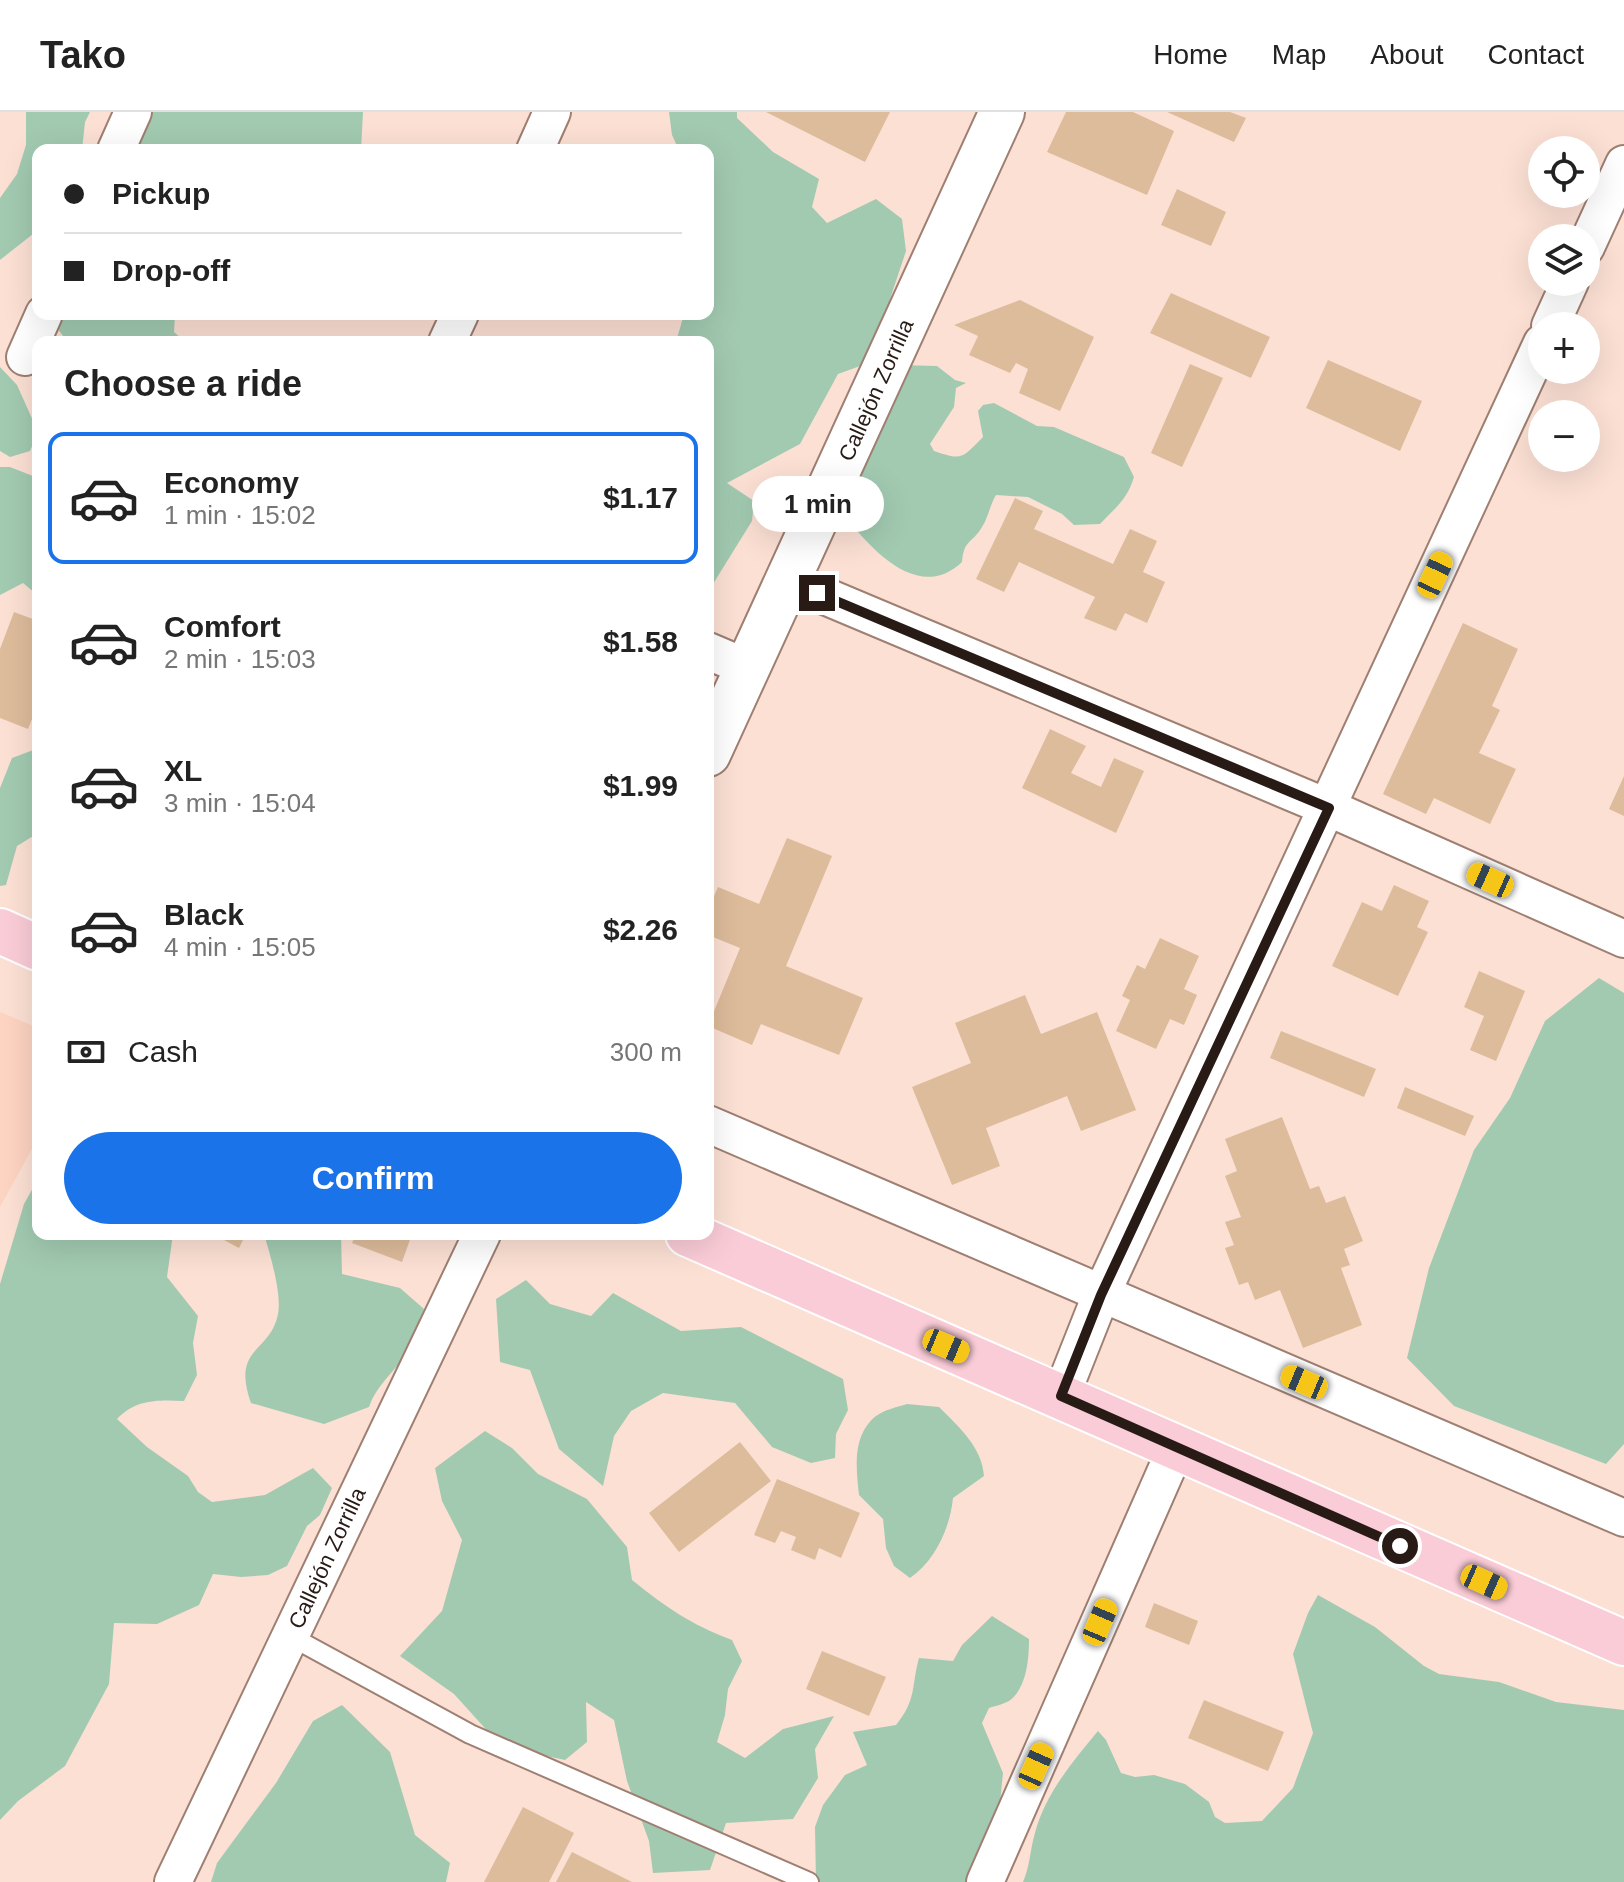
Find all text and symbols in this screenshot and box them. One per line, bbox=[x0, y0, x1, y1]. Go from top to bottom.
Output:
text: Tako bbox=[40, 34, 126, 76]
text: Home bbox=[1153, 39, 1228, 70]
text: Map bbox=[1272, 39, 1326, 70]
text: About bbox=[1370, 39, 1444, 70]
text: Contact bbox=[1488, 39, 1584, 70]
map controls bbox=[1528, 136, 1600, 472]
button: locate bbox=[1528, 136, 1600, 208]
text: Pickup bbox=[112, 177, 210, 210]
button: layers bbox=[1528, 224, 1600, 296]
text: Drop-off bbox=[112, 254, 230, 287]
button: + bbox=[1528, 312, 1600, 384]
street label: Callejón Zorrilla bbox=[833, 314, 919, 465]
text: Choose a ride bbox=[64, 363, 302, 404]
button: − bbox=[1528, 400, 1600, 472]
icon: car bbox=[68, 462, 140, 534]
text: Economy bbox=[164, 466, 299, 499]
callout: 1 min bbox=[751, 477, 883, 533]
text: $1.17 bbox=[603, 481, 678, 514]
text: 1 min bbox=[784, 489, 852, 519]
text: 1 min · 15:02 bbox=[164, 500, 316, 530]
car bbox=[1414, 548, 1456, 602]
route end bbox=[799, 575, 835, 611]
icon: car bbox=[68, 606, 140, 678]
text: Comfort bbox=[164, 610, 281, 643]
text: $1.58 bbox=[603, 625, 678, 658]
text: 2 min · 15:03 bbox=[164, 644, 316, 674]
icon: car bbox=[68, 750, 140, 822]
text: XL bbox=[164, 754, 202, 787]
text: $1.99 bbox=[603, 769, 678, 802]
text: 3 min · 15:04 bbox=[164, 788, 316, 818]
car bbox=[1463, 859, 1517, 901]
icon: car bbox=[68, 894, 140, 966]
text: Black bbox=[164, 898, 244, 931]
text: $2.26 bbox=[603, 913, 678, 946]
text: 4 min · 15:05 bbox=[164, 932, 316, 962]
icon: cash bbox=[64, 1030, 108, 1074]
text: Cash bbox=[128, 1035, 198, 1068]
text: 300 m bbox=[610, 1037, 682, 1067]
button: Confirm bbox=[64, 1132, 682, 1224]
car bbox=[919, 1326, 973, 1366]
car bbox=[1277, 1362, 1331, 1402]
street label: Callejón Zorrilla bbox=[283, 1483, 371, 1633]
route start bbox=[1382, 1528, 1418, 1564]
car bbox=[1457, 1561, 1511, 1603]
car bbox=[1080, 1595, 1120, 1649]
car bbox=[1015, 1739, 1057, 1793]

